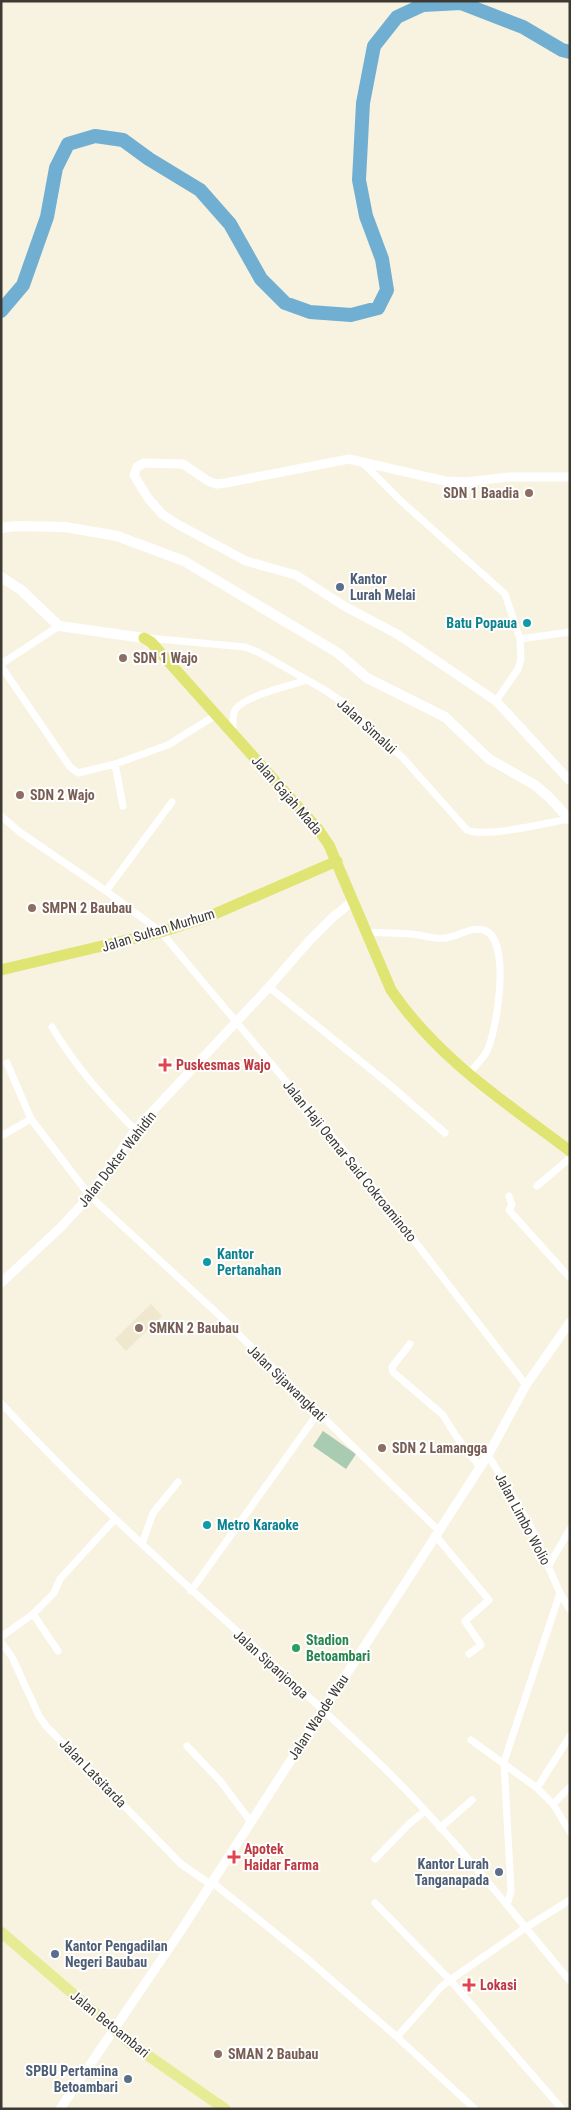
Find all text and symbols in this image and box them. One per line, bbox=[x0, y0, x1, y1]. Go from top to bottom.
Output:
place label: SDN 1 Baadia bbox=[443, 485, 519, 501]
marker: SDN 1 Baadia bbox=[523, 487, 535, 499]
place label: Kantor Lurah Melai bbox=[350, 571, 416, 603]
marker: Kantor Lurah Melai bbox=[334, 581, 346, 593]
place label: Batu Popaua bbox=[446, 615, 517, 631]
marker: Batu Popaua bbox=[521, 617, 533, 629]
place label: SDN 1 Wajo bbox=[133, 650, 198, 666]
marker: SDN 1 Wajo bbox=[117, 652, 129, 664]
street label: Jalan Simalui bbox=[334, 695, 400, 757]
street label: Jalan Gajah Mada bbox=[248, 752, 326, 838]
place label: SDN 2 Wajo bbox=[30, 787, 95, 803]
marker: SDN 2 Wajo bbox=[14, 789, 26, 801]
place label: SMPN 2 Baubau bbox=[42, 900, 132, 916]
marker: SMPN 2 Baubau bbox=[26, 902, 38, 914]
street label: Jalan Sultan Murhum bbox=[100, 905, 216, 955]
place label: Puskesmas Wajo bbox=[176, 1057, 271, 1073]
marker: Puskesmas Wajo bbox=[158, 1058, 172, 1072]
street label: Jalan Haji Oemar Said Cokroaminoto bbox=[280, 1077, 420, 1245]
street label: Jalan Dokter Wahidin bbox=[75, 1108, 159, 1210]
place label: Kantor Pertanahan bbox=[217, 1246, 281, 1278]
marker: Kantor Pertanahan bbox=[201, 1256, 213, 1268]
place label: SMKN 2 Baubau bbox=[149, 1320, 239, 1336]
marker: SMKN 2 Baubau bbox=[133, 1322, 145, 1334]
street label: Jalan Sijawangkati bbox=[244, 1341, 330, 1425]
place label: SDN 2 Lamangga bbox=[392, 1440, 488, 1456]
marker: SDN 2 Lamangga bbox=[376, 1442, 388, 1454]
street label: Jalan Limbo Wolio bbox=[492, 1470, 554, 1568]
place label: Metro Karaoke bbox=[217, 1517, 299, 1533]
marker: Metro Karaoke bbox=[201, 1519, 213, 1531]
street label: Jalan Sipanjonga bbox=[230, 1626, 312, 1702]
place label: Stadion Betoambari bbox=[306, 1632, 370, 1664]
marker: Stadion Betoambari bbox=[290, 1642, 302, 1654]
street label: Jalan Waode Wau bbox=[285, 1671, 351, 1763]
street label: Jalan Latsitarda bbox=[56, 1735, 130, 1811]
place label: Apotek Haidar Farma bbox=[244, 1841, 319, 1873]
marker: Apotek Haidar Farma bbox=[228, 1851, 240, 1863]
place label: Kantor Lurah Tanganapada bbox=[415, 1856, 489, 1888]
marker: Kantor Lurah Tanganapada bbox=[493, 1866, 505, 1878]
place label: Kantor Pengadilan Negeri Baubau bbox=[65, 1938, 168, 1970]
marker: Kantor Pengadilan Negeri Baubau bbox=[49, 1948, 61, 1960]
place label: Lokasi bbox=[480, 1977, 517, 1993]
marker: Lokasi bbox=[462, 1978, 476, 1992]
street label: Jalan Betoambari bbox=[67, 1987, 153, 2061]
place label: SMAN 2 Baubau bbox=[228, 2046, 319, 2062]
marker: SMAN 2 Baubau bbox=[212, 2048, 224, 2060]
place label: SPBU Pertamina Betoambari bbox=[26, 2063, 118, 2095]
marker: SPBU Pertamina Betoambari bbox=[122, 2073, 134, 2085]

